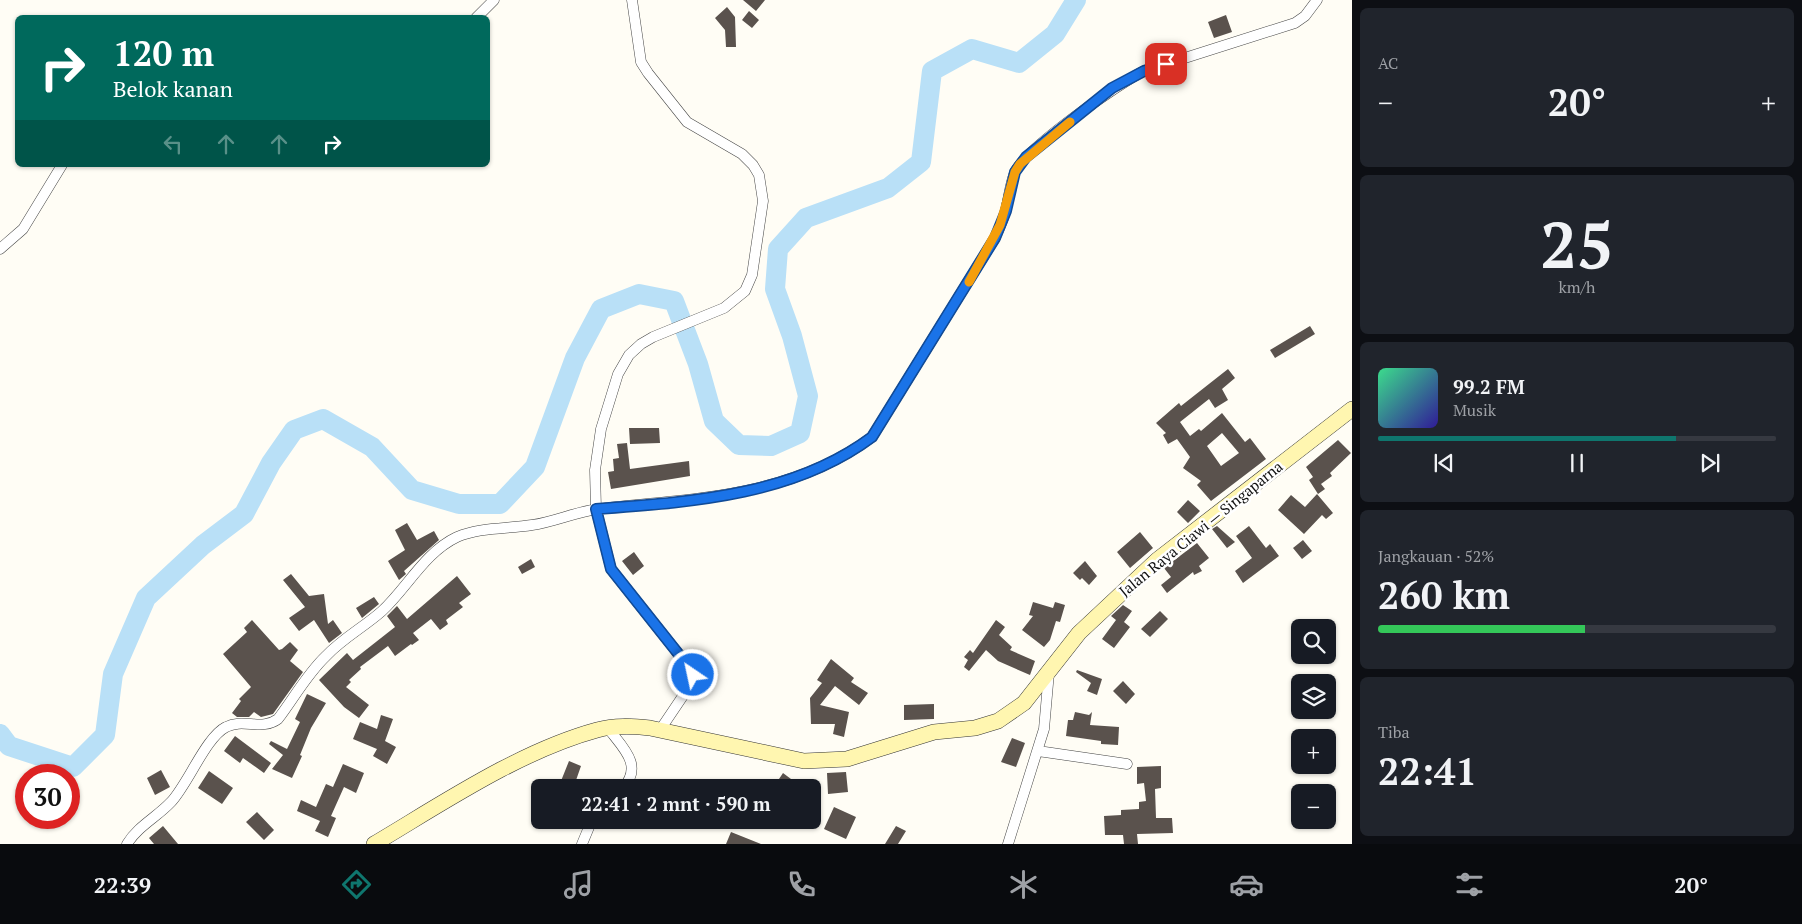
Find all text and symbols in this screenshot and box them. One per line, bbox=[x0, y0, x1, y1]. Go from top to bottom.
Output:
text: 120 m bbox=[113, 30, 214, 76]
icon: right bbox=[30, 35, 95, 100]
pin bbox=[1145, 43, 1187, 85]
icon: arrive bbox=[1152, 50, 1180, 78]
text: AC bbox=[1378, 52, 1398, 74]
text: Belok kanan bbox=[113, 74, 233, 103]
text: 20° bbox=[1548, 77, 1606, 127]
text: − bbox=[1378, 84, 1393, 121]
text: + bbox=[1761, 84, 1776, 121]
icon: left bbox=[159, 130, 187, 158]
icon: ahead bbox=[212, 130, 240, 158]
icon: ahead bbox=[265, 130, 293, 158]
icon: right bbox=[318, 130, 346, 158]
text: 25 bbox=[1540, 200, 1614, 287]
text: km/h bbox=[1559, 276, 1595, 298]
text: 99.2 FM bbox=[1453, 374, 1525, 399]
text: Musik bbox=[1453, 399, 1496, 421]
icon: previous bbox=[1430, 449, 1458, 477]
icon: pause bbox=[1563, 449, 1591, 477]
icon: next bbox=[1696, 449, 1724, 477]
street label: Jalan Raya Ciawi — Singaparna bbox=[1114, 456, 1287, 601]
text: Jangkauan · 52% bbox=[1378, 545, 1494, 567]
text: 260 km bbox=[1378, 570, 1510, 620]
map controls bbox=[1291, 619, 1336, 829]
button: search bbox=[1291, 619, 1336, 664]
position arrow bbox=[666, 648, 718, 700]
button: layers bbox=[1291, 674, 1336, 719]
text: Tiba bbox=[1378, 721, 1410, 743]
button: + bbox=[1291, 729, 1336, 774]
text: 22:41 bbox=[1378, 746, 1477, 796]
speed limit sign: 30 bbox=[15, 764, 80, 829]
button: − bbox=[1291, 784, 1336, 829]
text: 22:41 · 2 mnt · 590 m bbox=[581, 791, 771, 816]
icon: directions bbox=[339, 867, 374, 902]
icon: music bbox=[561, 867, 596, 902]
icon: phone bbox=[784, 867, 819, 902]
icon: climate bbox=[1006, 867, 1041, 902]
icon: car bbox=[1229, 867, 1264, 902]
icon: filters bbox=[1452, 867, 1487, 902]
text: 22:39 bbox=[94, 870, 151, 899]
text: 20° bbox=[1674, 870, 1708, 899]

